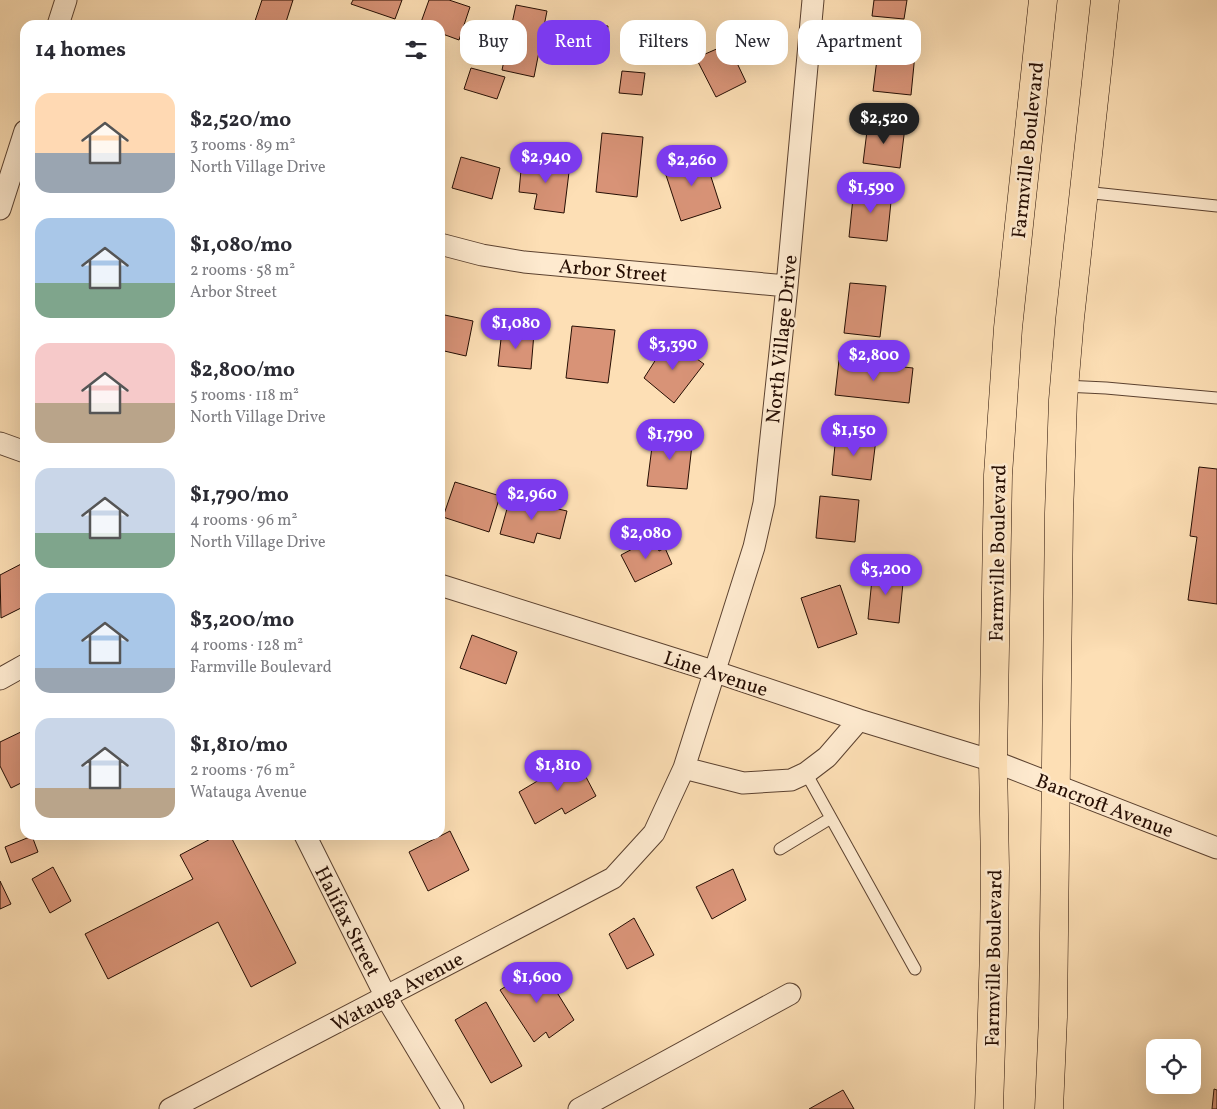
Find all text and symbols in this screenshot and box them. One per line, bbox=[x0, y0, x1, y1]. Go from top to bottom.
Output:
chip: Buy bbox=[460, 20, 527, 65]
chip: Rent bbox=[537, 20, 610, 65]
chip: Filters bbox=[620, 20, 706, 65]
chip: New bbox=[716, 20, 788, 65]
chip: Apartment bbox=[798, 20, 921, 65]
text: 14 homes bbox=[35, 36, 126, 65]
icon: filters bbox=[402, 36, 430, 64]
street label: Farmville Boulevard bbox=[1006, 61, 1052, 240]
pin: $2,520 bbox=[843, 102, 925, 145]
text: $2,520/mo bbox=[190, 106, 291, 135]
text: $2,520 bbox=[860, 108, 908, 130]
icon: home bbox=[75, 113, 135, 173]
text: 3 rooms · 89 m² bbox=[190, 135, 295, 157]
pin: $2,940 bbox=[505, 142, 587, 184]
pin: $2,260 bbox=[651, 144, 733, 187]
text: $2,940 bbox=[521, 147, 571, 169]
text: $2,260 bbox=[668, 150, 716, 172]
text: North Village Drive bbox=[190, 157, 326, 179]
pin: $1,590 bbox=[830, 172, 912, 214]
text: $1,590 bbox=[848, 177, 894, 199]
text: $1,080/mo bbox=[190, 231, 292, 260]
icon: home bbox=[75, 238, 135, 298]
street label: Arbor Street bbox=[557, 253, 668, 291]
street label: North Village Drive bbox=[760, 254, 806, 425]
text: 2 rooms · 58 m² bbox=[190, 260, 295, 282]
text: Arbor Street bbox=[190, 282, 277, 304]
pin: $1,080 bbox=[475, 308, 557, 350]
text: $1,080 bbox=[492, 313, 540, 335]
pin: $3,390 bbox=[632, 328, 714, 371]
text: $3,390 bbox=[649, 334, 697, 356]
pin: $2,800 bbox=[833, 340, 915, 382]
text: $2,800 bbox=[849, 345, 899, 367]
text: $2,800/mo bbox=[190, 356, 295, 385]
icon: home bbox=[75, 363, 135, 423]
text: 5 rooms · 118 m² bbox=[190, 385, 299, 407]
text: North Village Drive bbox=[190, 407, 326, 429]
pin: $1,150 bbox=[813, 414, 895, 457]
pin: $1,790 bbox=[629, 418, 711, 461]
text: $1,150 bbox=[832, 420, 876, 442]
text: $1,790 bbox=[647, 424, 693, 446]
street label: Farmville Boulevard bbox=[983, 464, 1015, 642]
pin: $2,960 bbox=[491, 478, 573, 521]
text: $1,790/mo bbox=[190, 481, 289, 510]
text: $2,960 bbox=[507, 484, 557, 506]
icon: home bbox=[75, 488, 135, 548]
text: 4 rooms · 96 m² bbox=[190, 510, 297, 532]
pin: $2,080 bbox=[605, 518, 687, 560]
text: $2,080 bbox=[621, 523, 671, 545]
text: North Village Drive bbox=[190, 532, 326, 554]
pin: $3,200 bbox=[845, 554, 927, 596]
text: $3,200 bbox=[861, 559, 911, 581]
text: $3,200/mo bbox=[190, 606, 294, 635]
icon: home bbox=[75, 613, 135, 673]
text: 4 rooms · 128 m² bbox=[190, 635, 303, 657]
street label: Line Avenue bbox=[660, 645, 771, 705]
text: Farmville Boulevard bbox=[190, 657, 332, 679]
text: $1,810/mo bbox=[190, 731, 288, 760]
icon: home bbox=[75, 738, 135, 798]
pin: $1,810 bbox=[517, 750, 599, 792]
text: $1,810 bbox=[536, 755, 581, 777]
text: 2 rooms · 76 m² bbox=[190, 760, 295, 782]
street label: Bancroft Avenue bbox=[1031, 768, 1177, 846]
text: Watauga Avenue bbox=[190, 782, 307, 804]
street label: Halifax Street bbox=[306, 862, 386, 982]
street label: Farmville Boulevard bbox=[979, 869, 1011, 1047]
street label: Watauga Avenue bbox=[327, 946, 469, 1039]
pin: $1,600 bbox=[496, 962, 578, 1004]
text: $1,600 bbox=[513, 967, 561, 989]
map controls bbox=[1146, 1039, 1201, 1094]
button: locate bbox=[1146, 1039, 1201, 1094]

